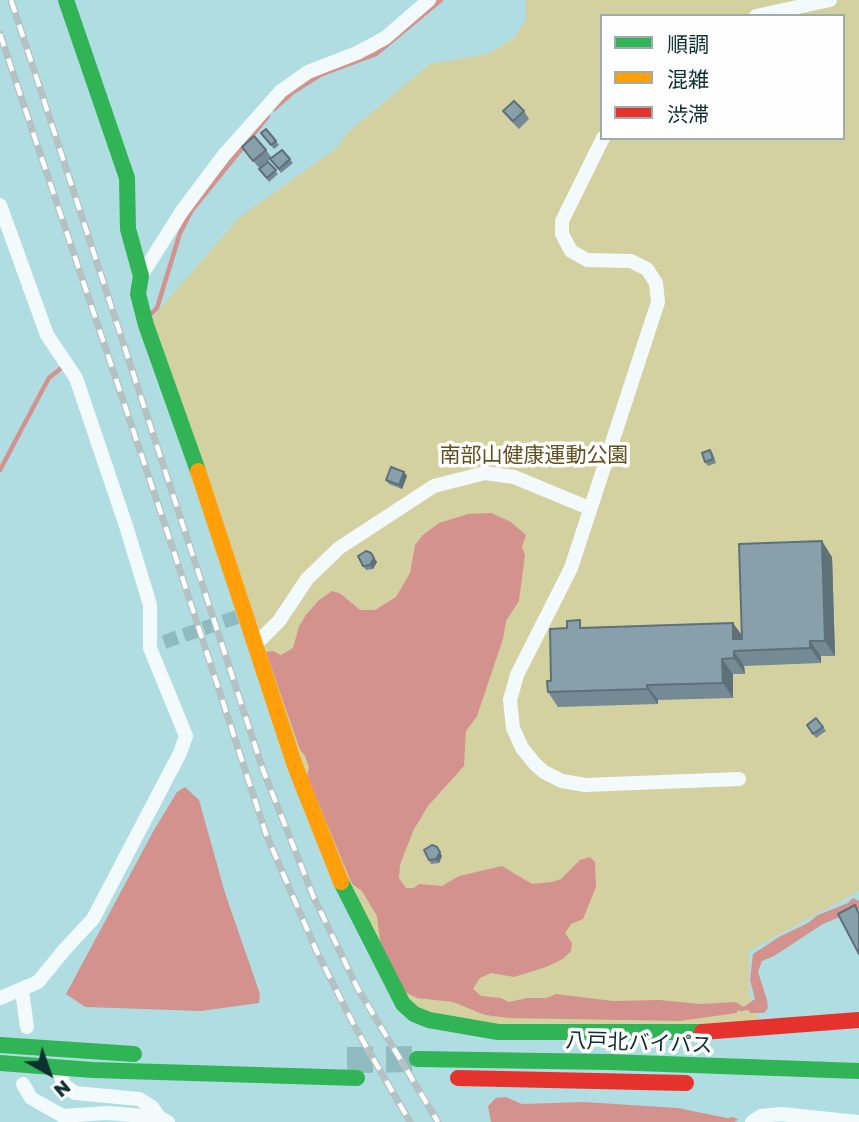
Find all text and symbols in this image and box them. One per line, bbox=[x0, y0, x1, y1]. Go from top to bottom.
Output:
legend bbox=[600, 14, 845, 140]
text: 順調 bbox=[667, 31, 709, 57]
text: 混雑 bbox=[667, 66, 709, 92]
text: 渋滞 bbox=[667, 101, 709, 127]
park label: 南部山健康運動公園 bbox=[440, 442, 628, 468]
street label: 八戸北バイパス bbox=[565, 1028, 713, 1058]
north arrow bbox=[14, 1038, 84, 1108]
text: N bbox=[50, 1076, 76, 1103]

